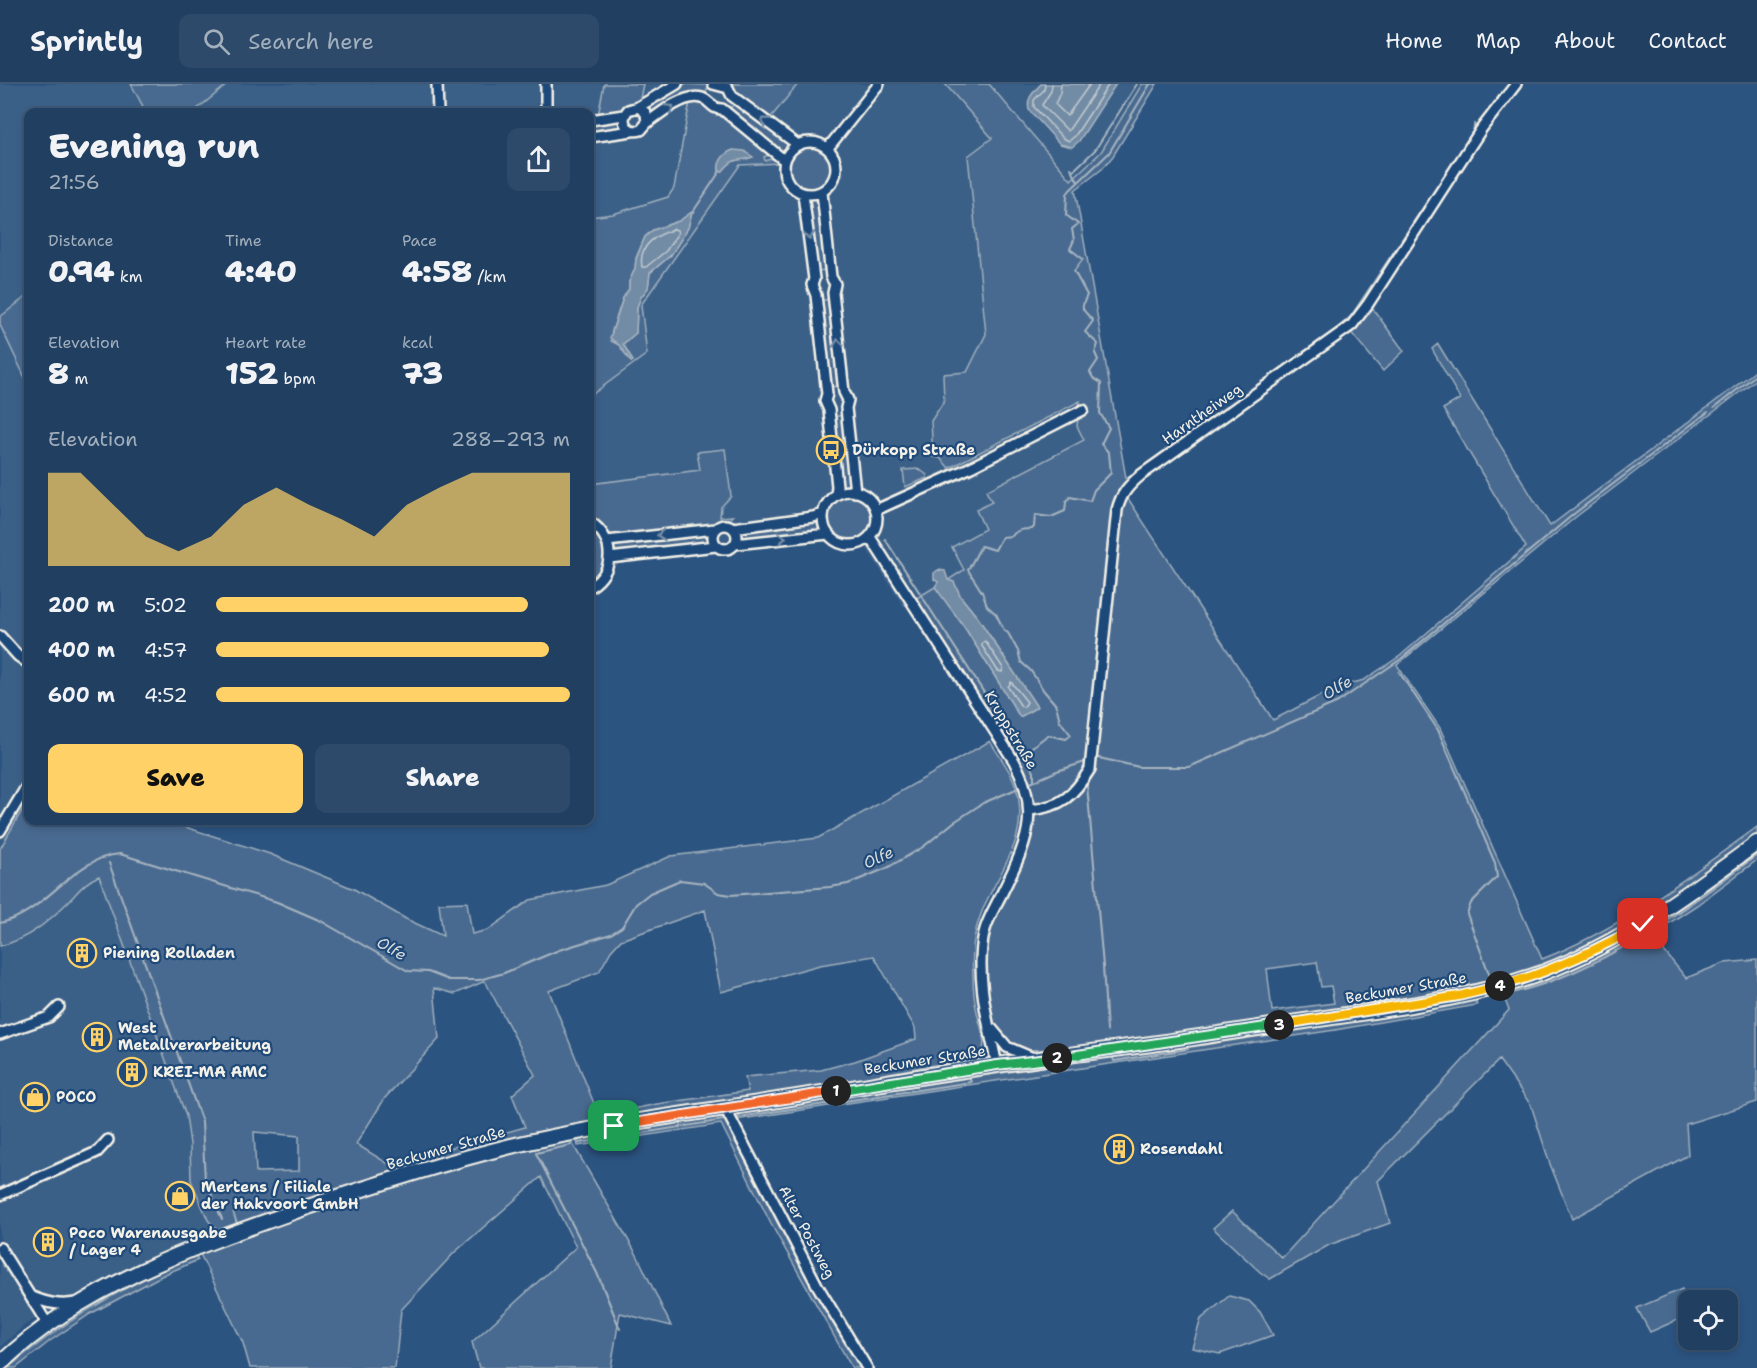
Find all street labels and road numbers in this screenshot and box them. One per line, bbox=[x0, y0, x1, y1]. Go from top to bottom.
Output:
street label: Harntheiweg bbox=[1158, 379, 1246, 449]
street label: Kruppstraße bbox=[980, 687, 1042, 773]
street label: Beckumer Straße bbox=[1344, 967, 1468, 1009]
street label: Beckumer Straße bbox=[863, 1041, 987, 1079]
street label: Beckumer Straße bbox=[384, 1121, 508, 1175]
street label: Alter Postweg bbox=[774, 1182, 840, 1282]

